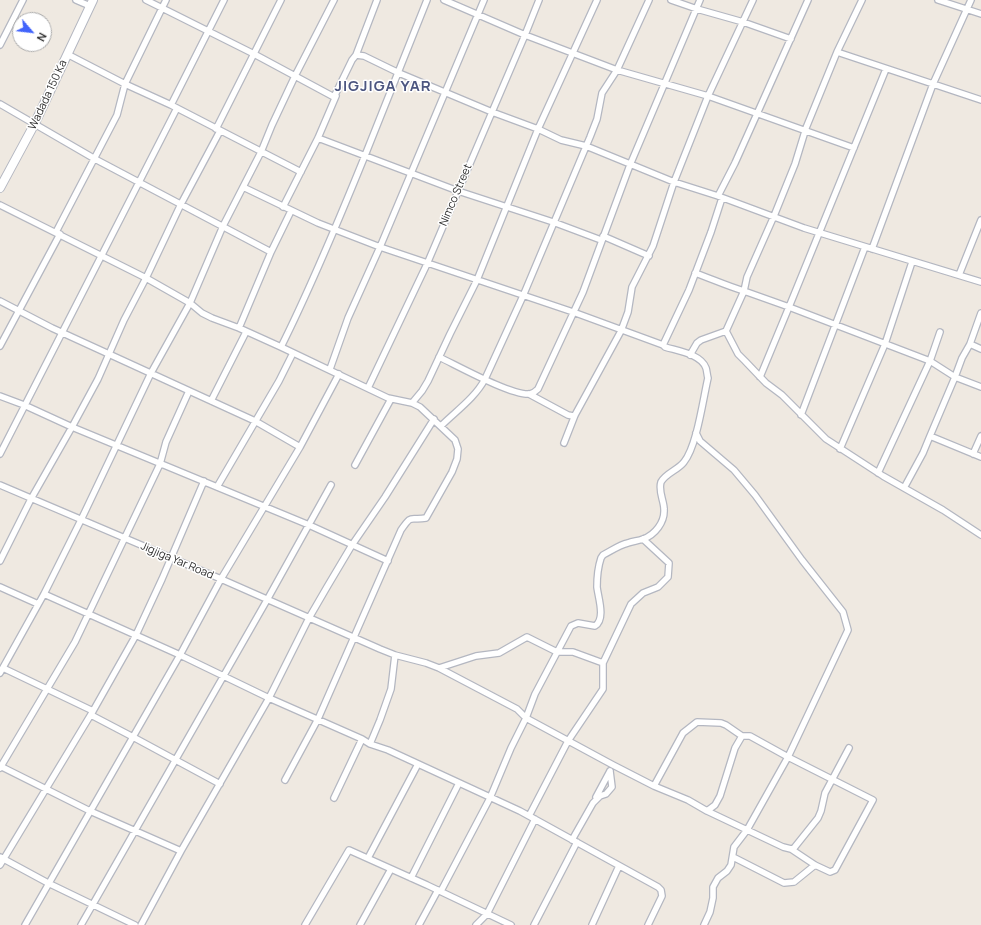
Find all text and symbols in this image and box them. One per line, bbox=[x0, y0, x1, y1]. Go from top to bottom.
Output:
north arrow bbox=[12, 12, 52, 52]
text: N bbox=[34, 30, 51, 44]
street label: Wadada 150 Ka bbox=[26, 58, 70, 132]
district label: JIGJIGA YAR bbox=[334, 78, 432, 96]
street label: Nimco Street bbox=[437, 162, 475, 228]
street label: Jigjiga Yar Road bbox=[139, 540, 215, 582]

